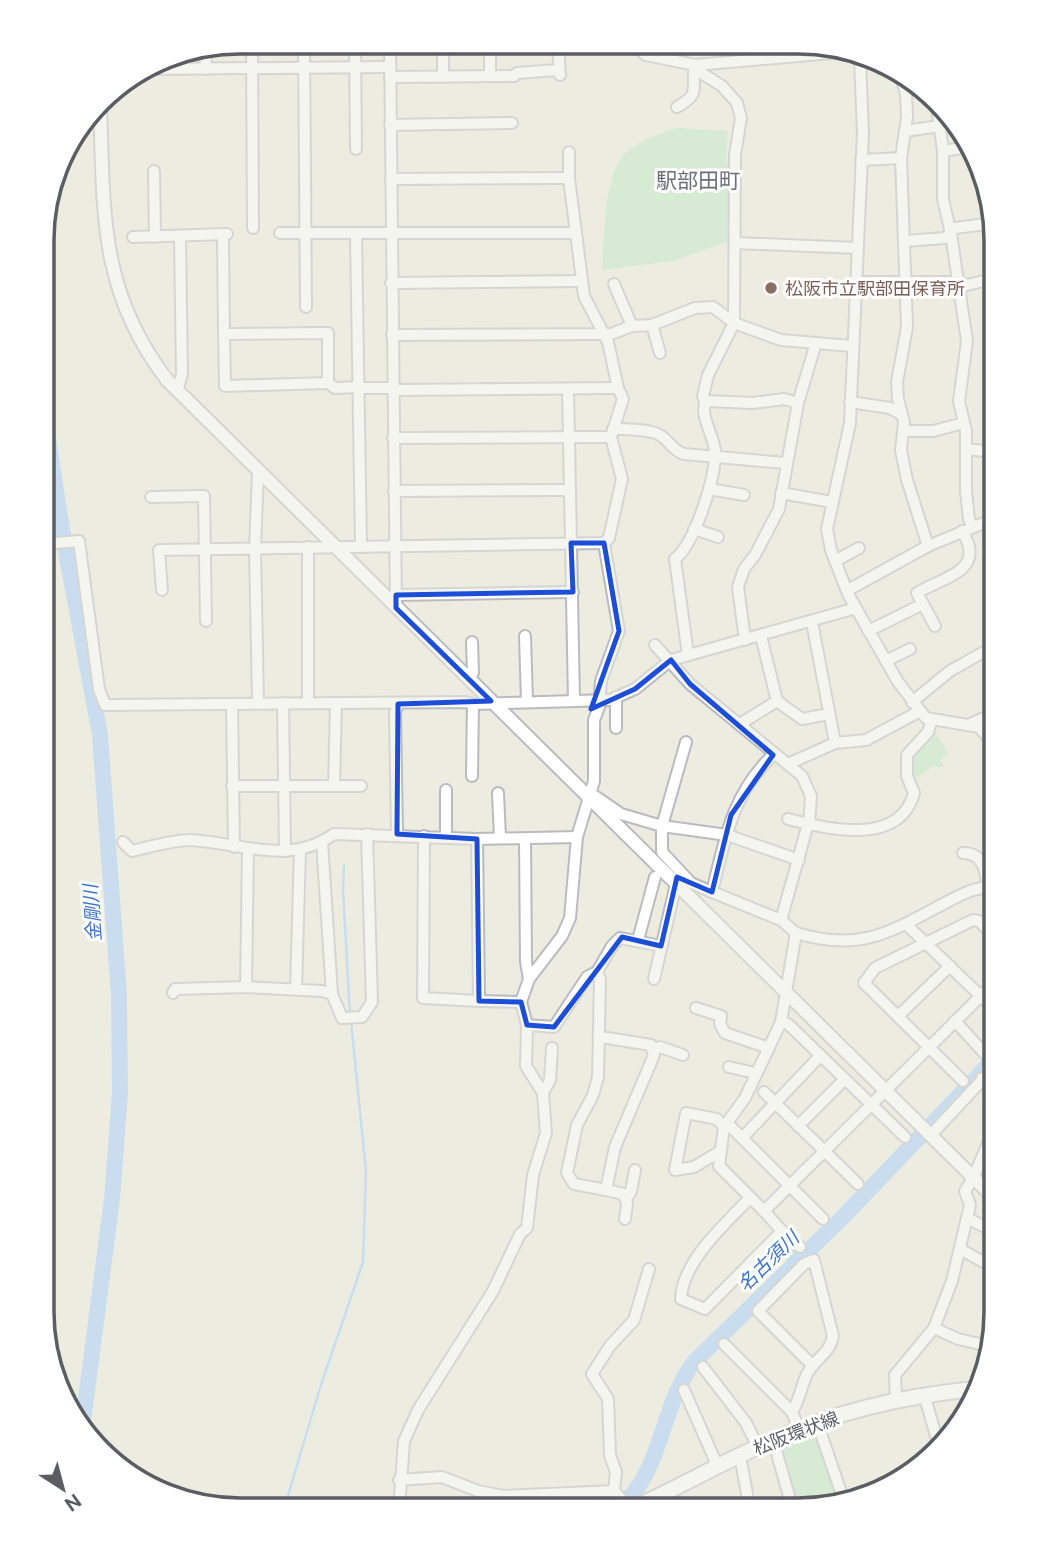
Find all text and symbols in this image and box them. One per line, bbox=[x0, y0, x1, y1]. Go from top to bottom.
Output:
district label: 駅部田町 bbox=[656, 168, 740, 193]
place label: 松阪市立駅部田保育所 bbox=[785, 278, 965, 299]
marker: 松阪市立駅部田保育所 bbox=[763, 280, 779, 296]
water label: 金剛川 bbox=[79, 882, 105, 942]
water label: 名古須川 bbox=[733, 1225, 804, 1295]
street label: 松阪環状線 bbox=[750, 1407, 842, 1459]
north arrow bbox=[28, 1454, 98, 1524]
text: N bbox=[61, 1489, 85, 1516]

